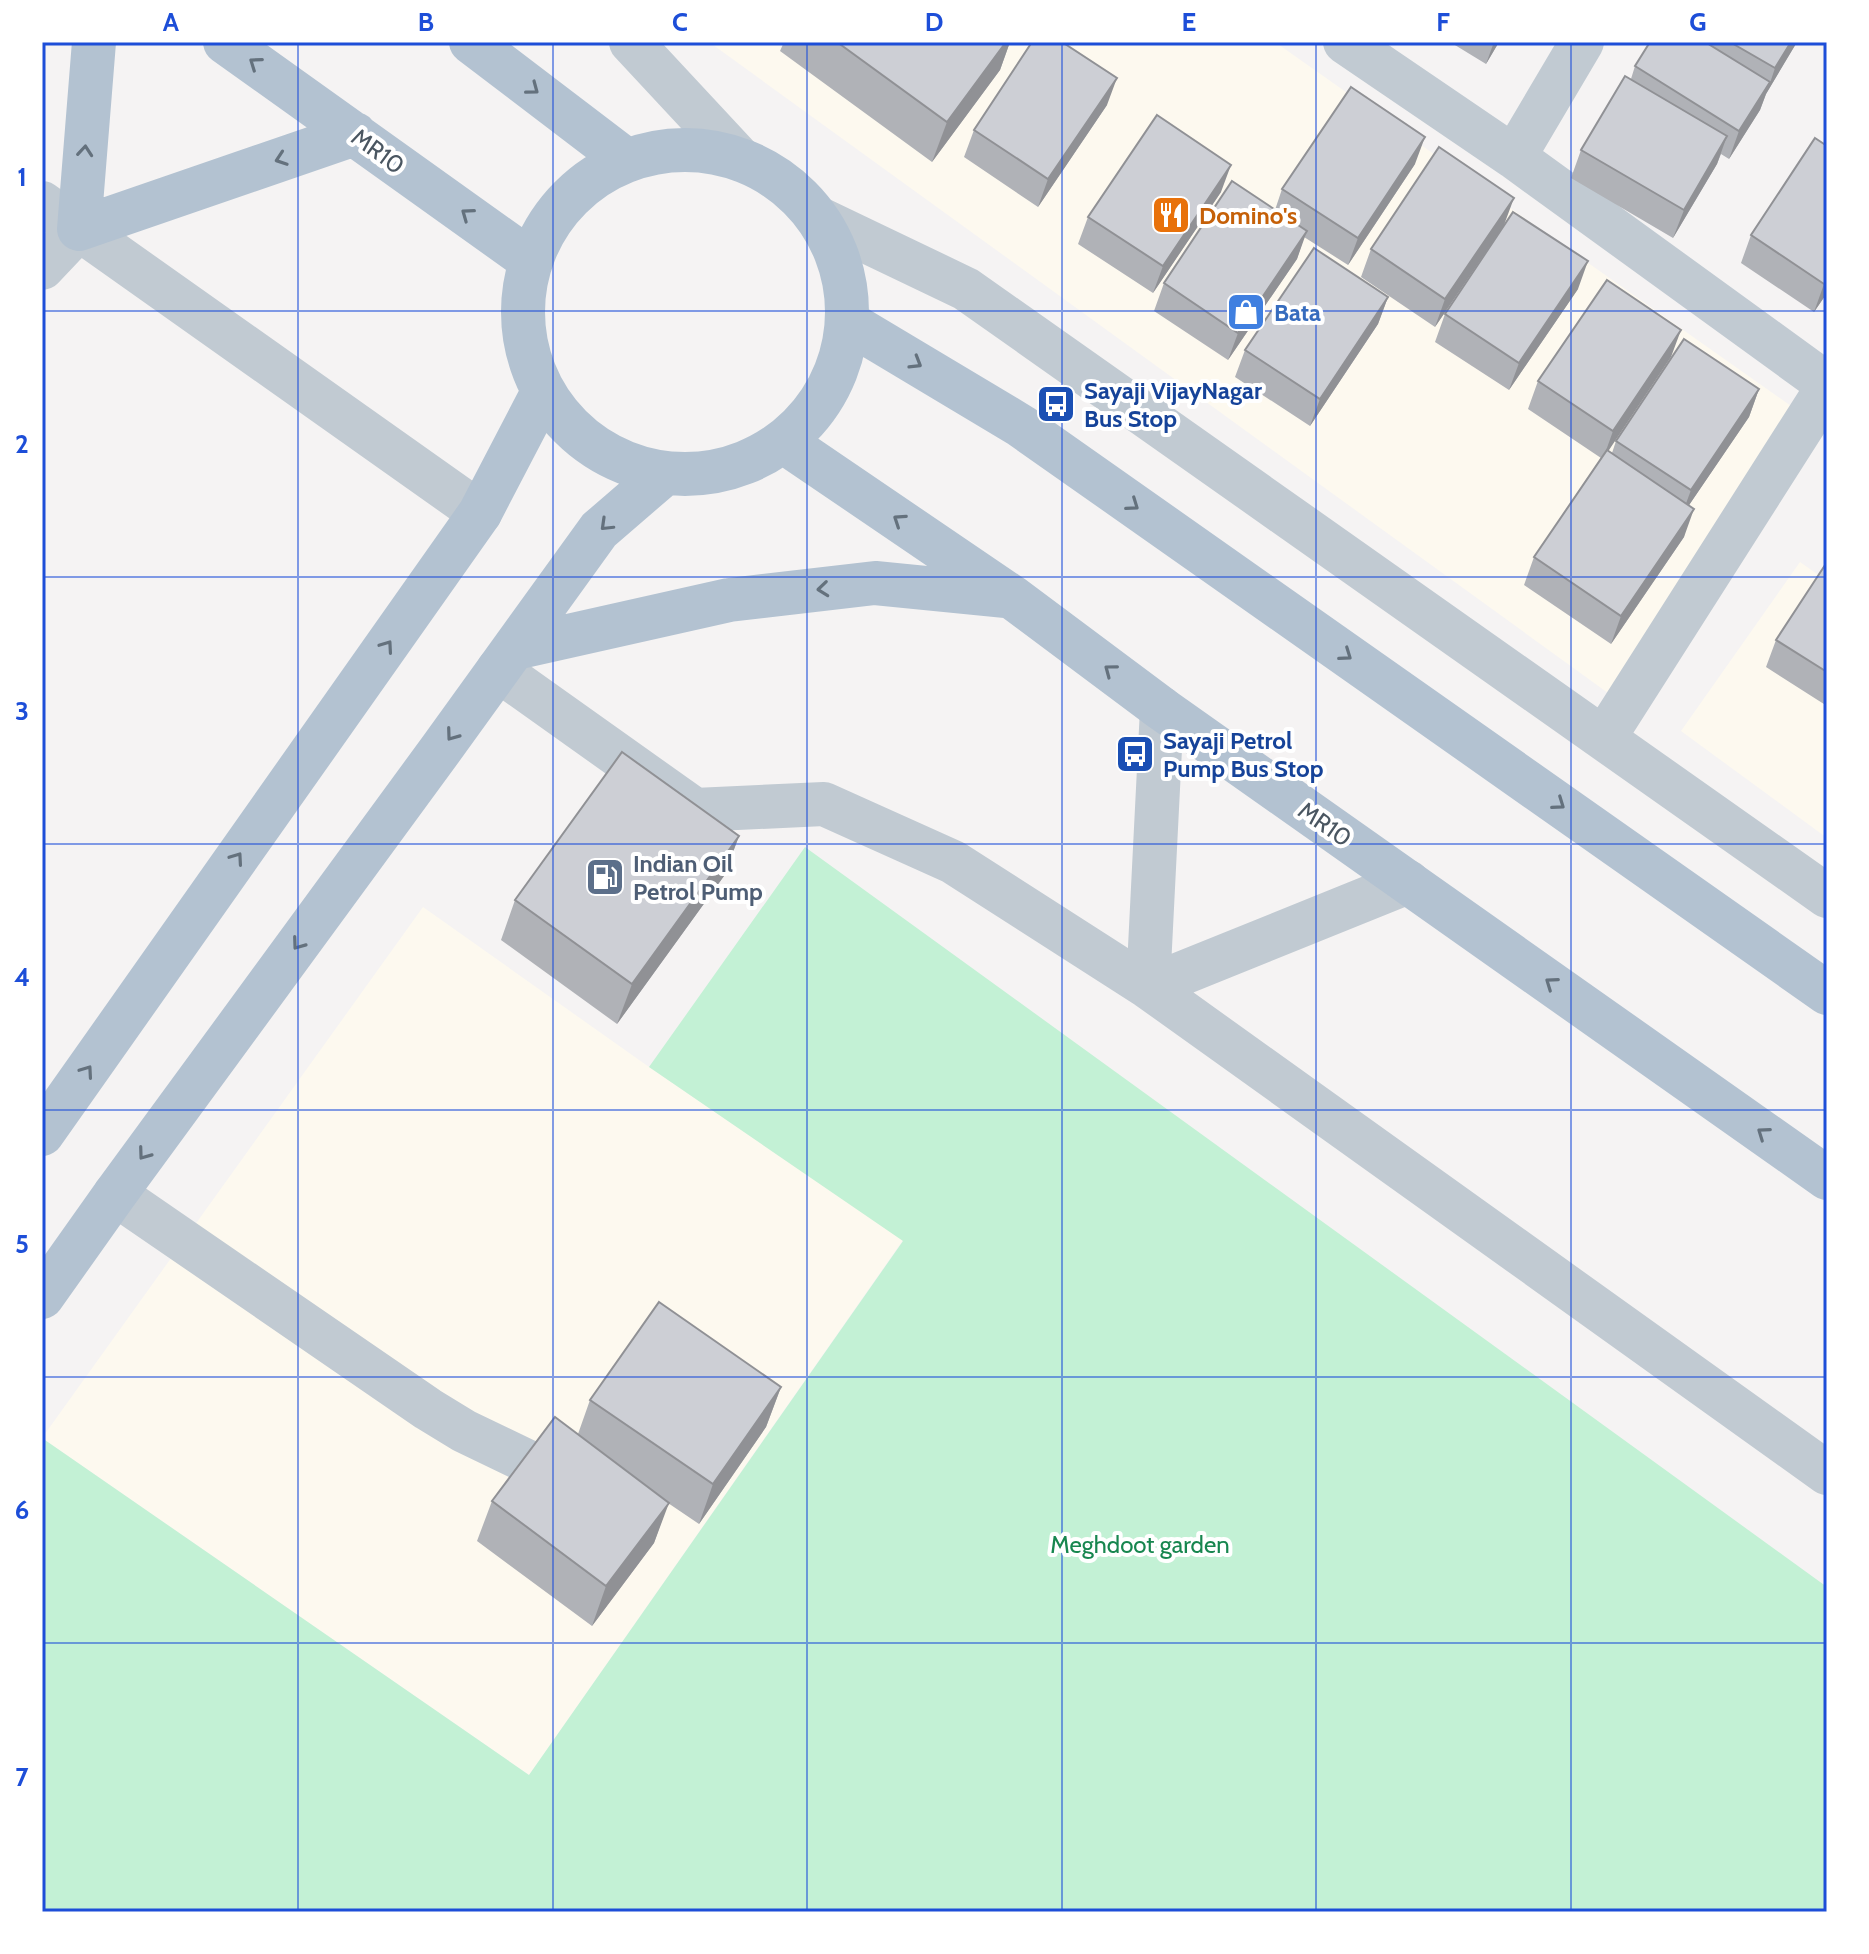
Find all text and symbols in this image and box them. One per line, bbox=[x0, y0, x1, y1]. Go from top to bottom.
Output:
text: A bbox=[163, 6, 180, 38]
text: B bbox=[418, 6, 434, 38]
text: C bbox=[672, 6, 688, 38]
text: D bbox=[925, 6, 943, 38]
text: E bbox=[1182, 6, 1196, 38]
text: F bbox=[1436, 6, 1450, 38]
text: G bbox=[1689, 6, 1707, 38]
one-way arrow bbox=[249, 58, 264, 73]
one-way arrow bbox=[524, 80, 539, 94]
street label: MR10 bbox=[346, 122, 410, 180]
one-way arrow bbox=[77, 144, 94, 157]
one-way arrow bbox=[275, 150, 289, 166]
text: 1 bbox=[17, 161, 27, 193]
restaurant icon: Domino's bbox=[1150, 194, 1192, 236]
place label: Domino's bbox=[1199, 201, 1297, 230]
one-way arrow bbox=[461, 209, 475, 224]
shop icon: Bata bbox=[1225, 291, 1267, 333]
place label: Bata bbox=[1274, 298, 1321, 327]
one-way arrow bbox=[907, 353, 922, 369]
place label: Sayaji VijayNagar Bus Stop bbox=[1084, 376, 1262, 433]
bus stop icon: Sayaji VijayNagar Bus Stop bbox=[1035, 383, 1077, 425]
text: 2 bbox=[15, 428, 29, 460]
one-way arrow bbox=[1125, 495, 1139, 510]
one-way arrow bbox=[893, 514, 907, 529]
one-way arrow bbox=[600, 516, 615, 530]
one-way arrow bbox=[816, 580, 829, 597]
one-way arrow bbox=[377, 640, 392, 654]
one-way arrow bbox=[1337, 645, 1351, 660]
one-way arrow bbox=[1105, 666, 1119, 680]
text: 3 bbox=[15, 695, 29, 727]
one-way arrow bbox=[447, 726, 461, 740]
place label: Sayaji Petrol Pump Bus Stop bbox=[1163, 726, 1324, 783]
bus stop icon: Sayaji Petrol Pump Bus Stop bbox=[1114, 733, 1156, 775]
one-way arrow bbox=[1550, 794, 1564, 809]
street label: MR10 bbox=[1293, 795, 1357, 853]
place label: Indian Oil Petrol Pump bbox=[633, 849, 763, 906]
one-way arrow bbox=[227, 853, 242, 867]
fuel station icon: Indian Oil Petrol Pump bbox=[584, 856, 626, 898]
one-way arrow bbox=[293, 936, 308, 950]
text: 4 bbox=[14, 961, 30, 993]
one-way arrow bbox=[1545, 978, 1559, 993]
one-way arrow bbox=[77, 1065, 92, 1079]
one-way arrow bbox=[1758, 1128, 1772, 1143]
one-way arrow bbox=[139, 1145, 154, 1160]
text: 5 bbox=[15, 1228, 29, 1260]
text: 6 bbox=[15, 1494, 29, 1526]
park label: Meghdoot garden bbox=[1050, 1530, 1230, 1559]
text: 7 bbox=[15, 1761, 29, 1793]

